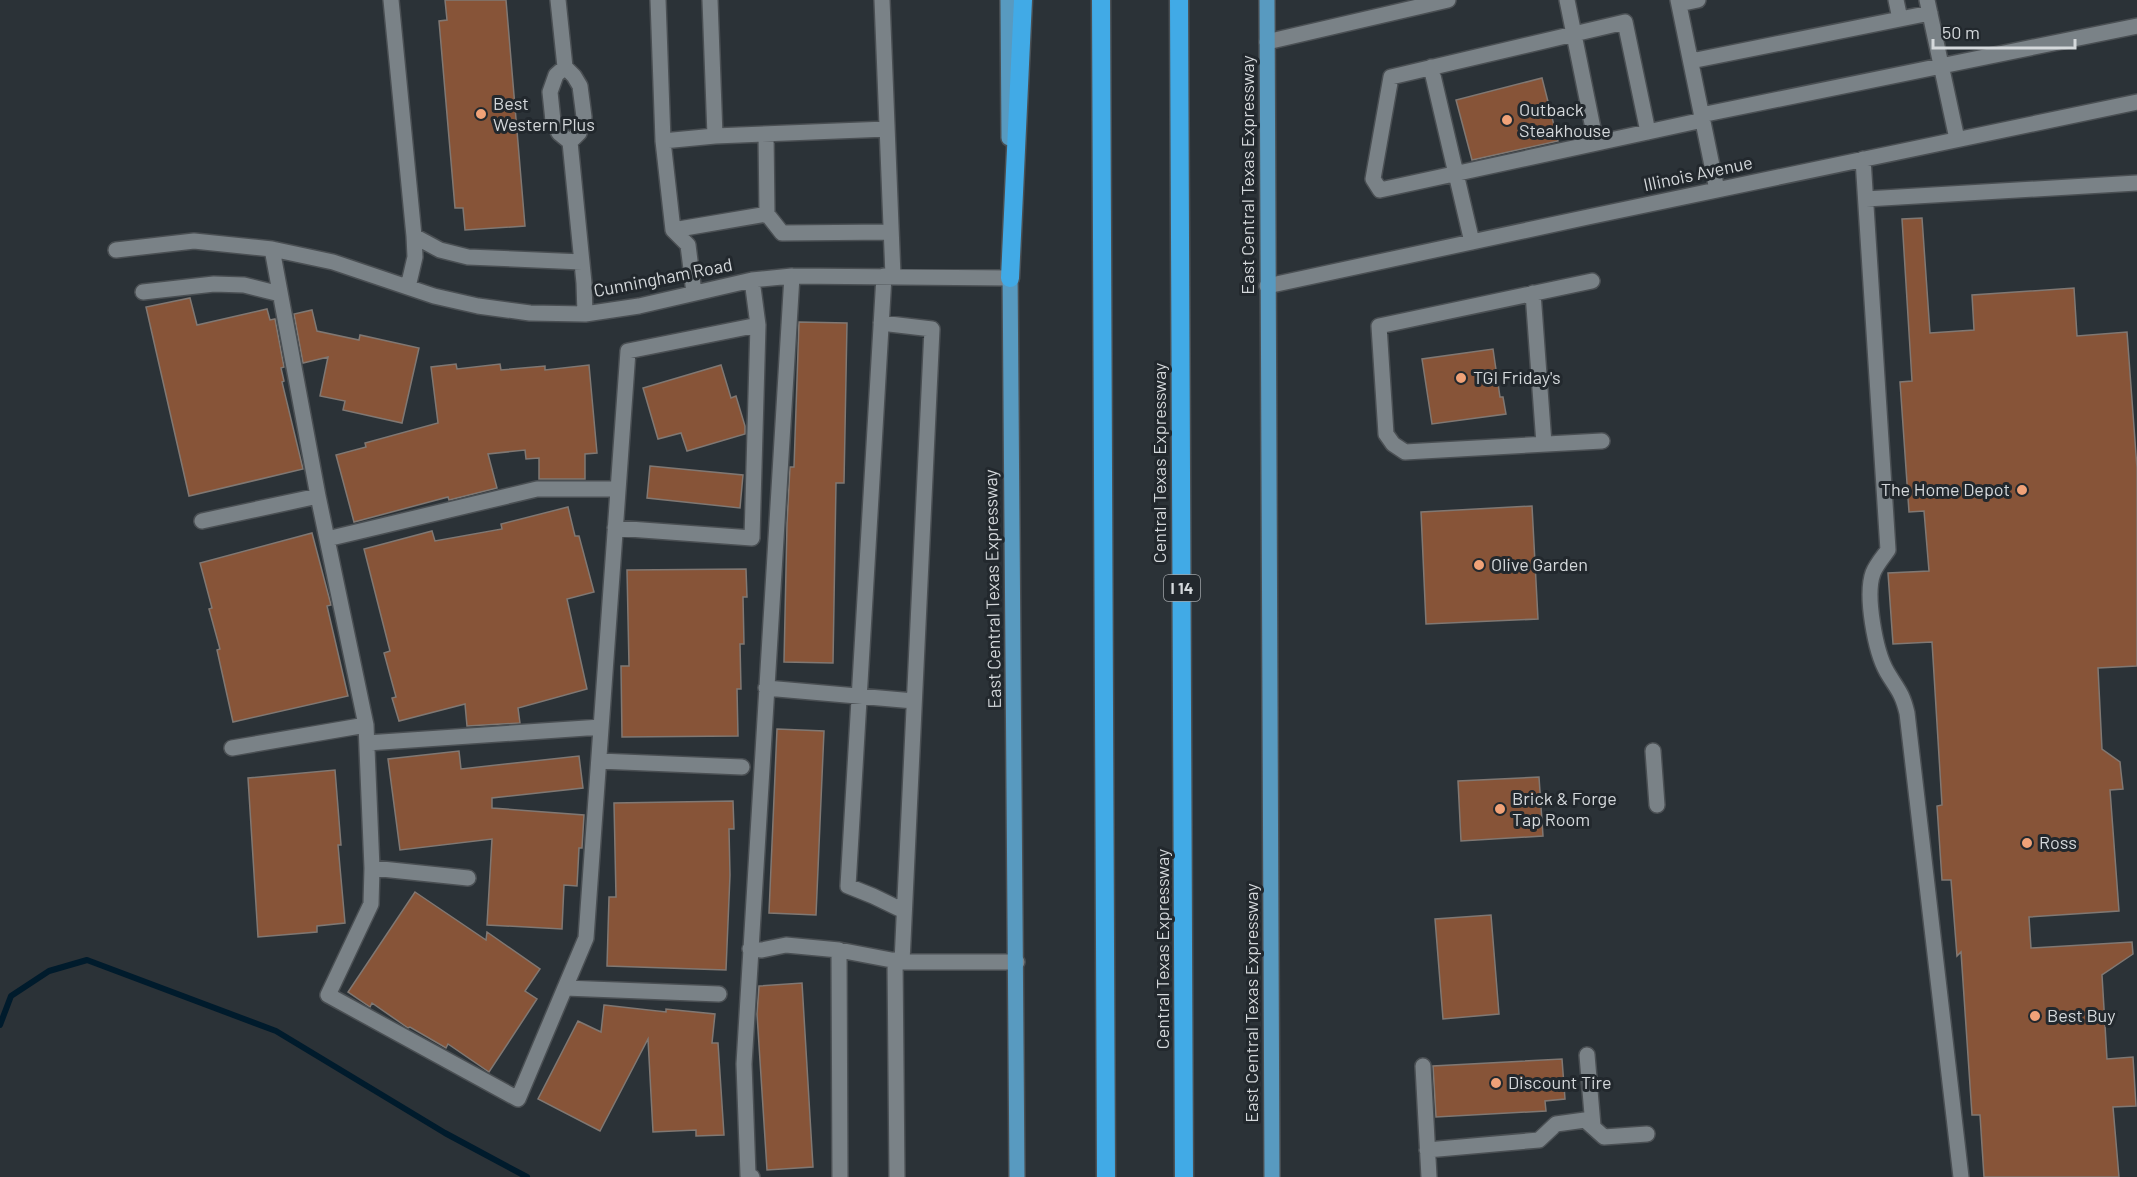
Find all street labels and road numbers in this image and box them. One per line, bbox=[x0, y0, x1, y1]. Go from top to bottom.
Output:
street label: East Central Texas Expressway bbox=[1236, 55, 1258, 295]
street label: Illinois Avenue bbox=[1641, 151, 1754, 195]
street label: Cunningham Road bbox=[591, 253, 734, 301]
street label: Central Texas Expressway bbox=[1148, 363, 1170, 563]
street label: East Central Texas Expressway bbox=[979, 469, 1005, 709]
road number: I 14 bbox=[1164, 575, 1200, 601]
street label: Central Texas Expressway bbox=[1151, 849, 1173, 1049]
street label: East Central Texas Expressway bbox=[1240, 883, 1262, 1123]

